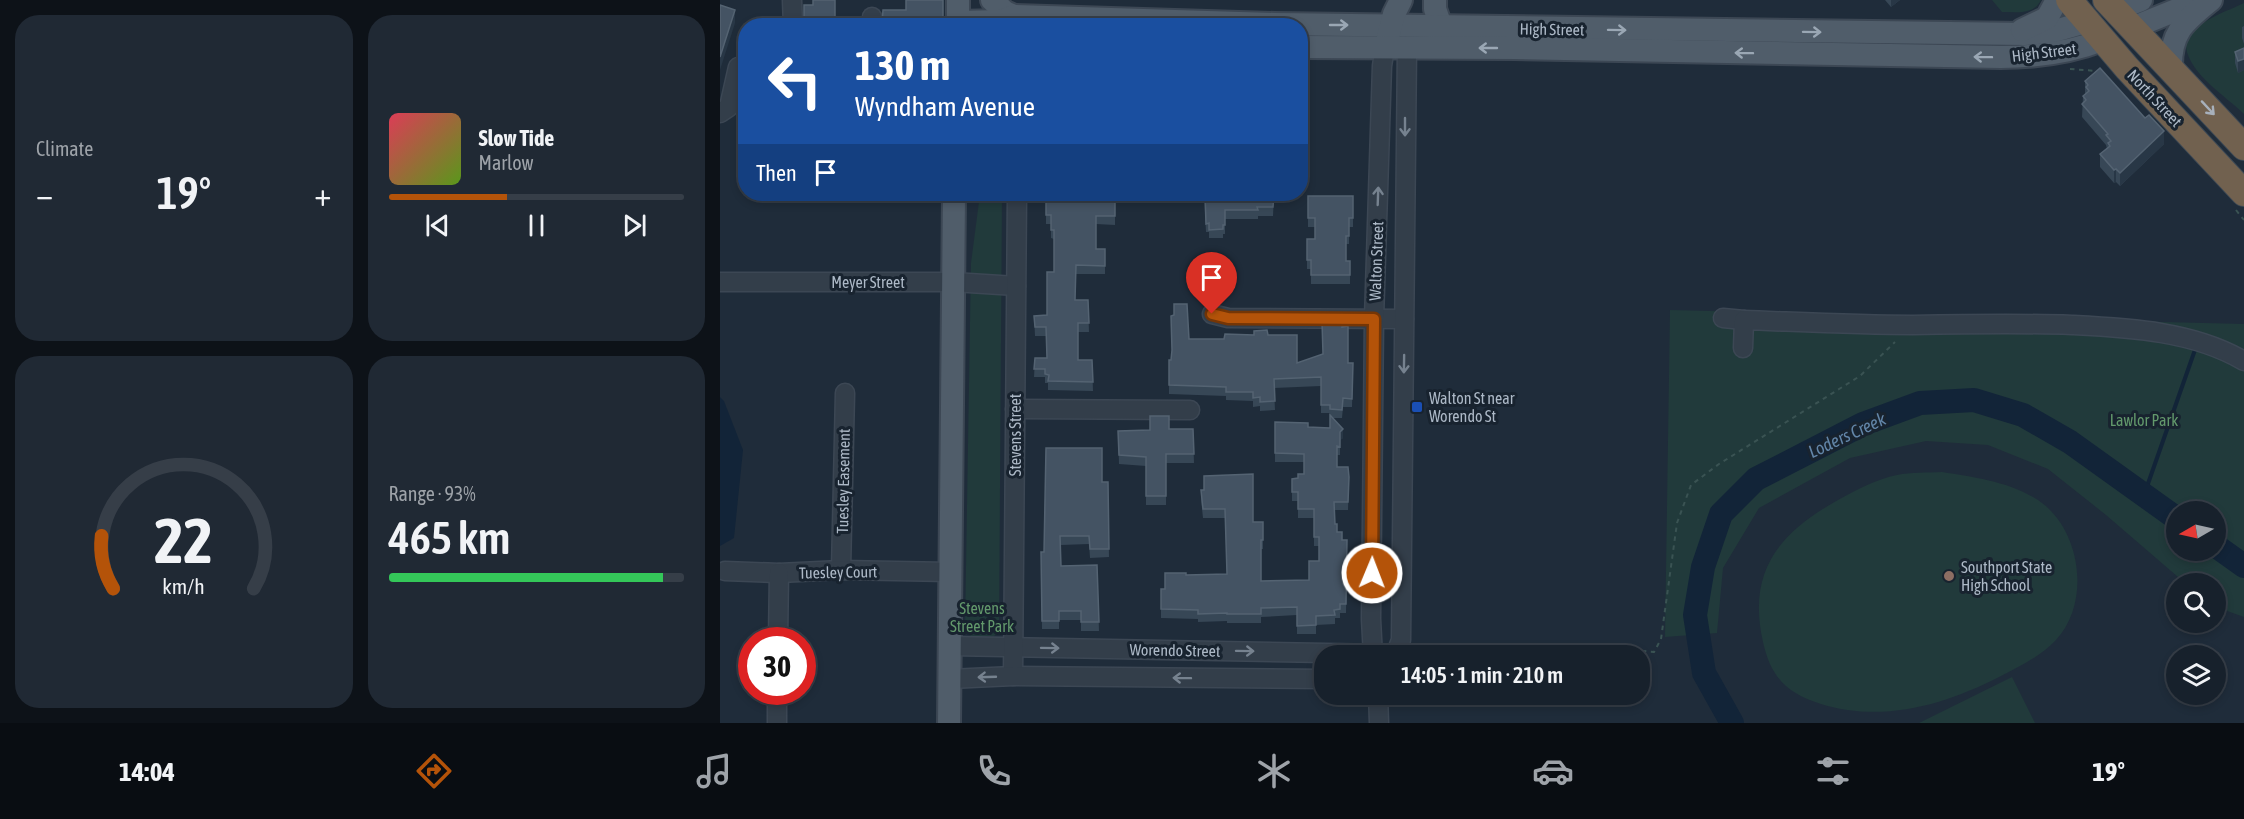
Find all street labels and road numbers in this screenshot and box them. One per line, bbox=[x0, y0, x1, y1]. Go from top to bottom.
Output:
street label: High Street bbox=[1519, 19, 1585, 40]
street label: High Street bbox=[2011, 39, 2078, 66]
street label: North Street bbox=[2124, 66, 2186, 130]
street label: Walton Street bbox=[1366, 220, 1386, 301]
street label: Meyer Street bbox=[831, 273, 905, 292]
street label: Stevens Street bbox=[1006, 393, 1024, 476]
street label: Tuesley Easement bbox=[833, 428, 854, 534]
street label: Tuesley Court bbox=[799, 562, 878, 583]
street label: Worendo Street bbox=[1129, 640, 1221, 660]

